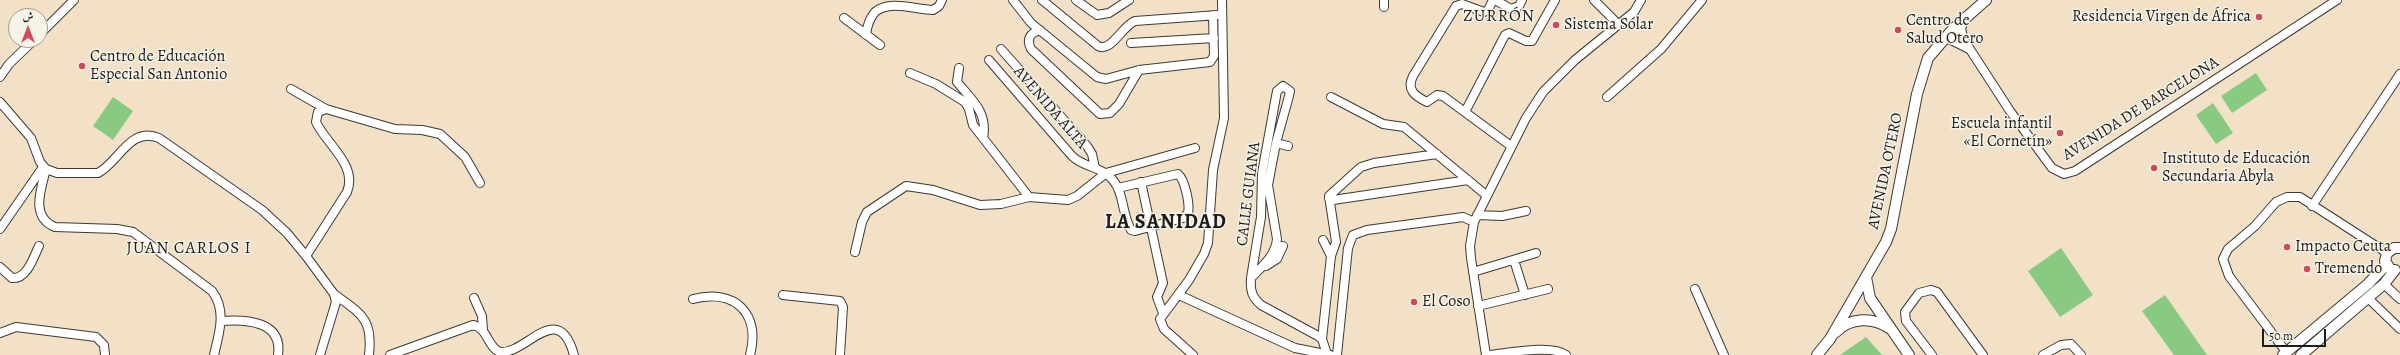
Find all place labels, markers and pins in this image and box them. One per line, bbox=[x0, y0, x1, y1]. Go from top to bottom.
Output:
place label: Residencia Virgen de África bbox=[2072, 7, 2251, 27]
place label: Centro de Salud Otero bbox=[1906, 11, 1983, 49]
marker: Residencia Virgen de África bbox=[2254, 12, 2264, 22]
place label: Sistema Solar bbox=[1564, 15, 1653, 35]
marker: Sistema Solar bbox=[1551, 20, 1561, 30]
marker: Centro de Salud Otero bbox=[1893, 25, 1903, 35]
place label: Centro de Educación Especial San Antonio bbox=[90, 47, 227, 85]
marker: Centro de Educación Especial San Antonio bbox=[77, 61, 87, 71]
place label: Escuela infantil «El Cornetín» bbox=[1951, 114, 2052, 152]
marker: Escuela infantil «El Cornetín» bbox=[2055, 128, 2065, 138]
place label: Instituto de Educación Secundaria Abyla bbox=[2162, 149, 2310, 187]
marker: Instituto de Educación Secundaria Abyla bbox=[2149, 163, 2159, 173]
place label: Impacto Ceuta bbox=[2295, 237, 2391, 257]
marker: Impacto Ceuta bbox=[2282, 242, 2292, 252]
place label: Tremendo bbox=[2315, 259, 2382, 279]
marker: Tremendo bbox=[2302, 264, 2312, 274]
place label: El Coso bbox=[1422, 292, 1471, 312]
marker: El Coso bbox=[1409, 297, 1419, 307]

